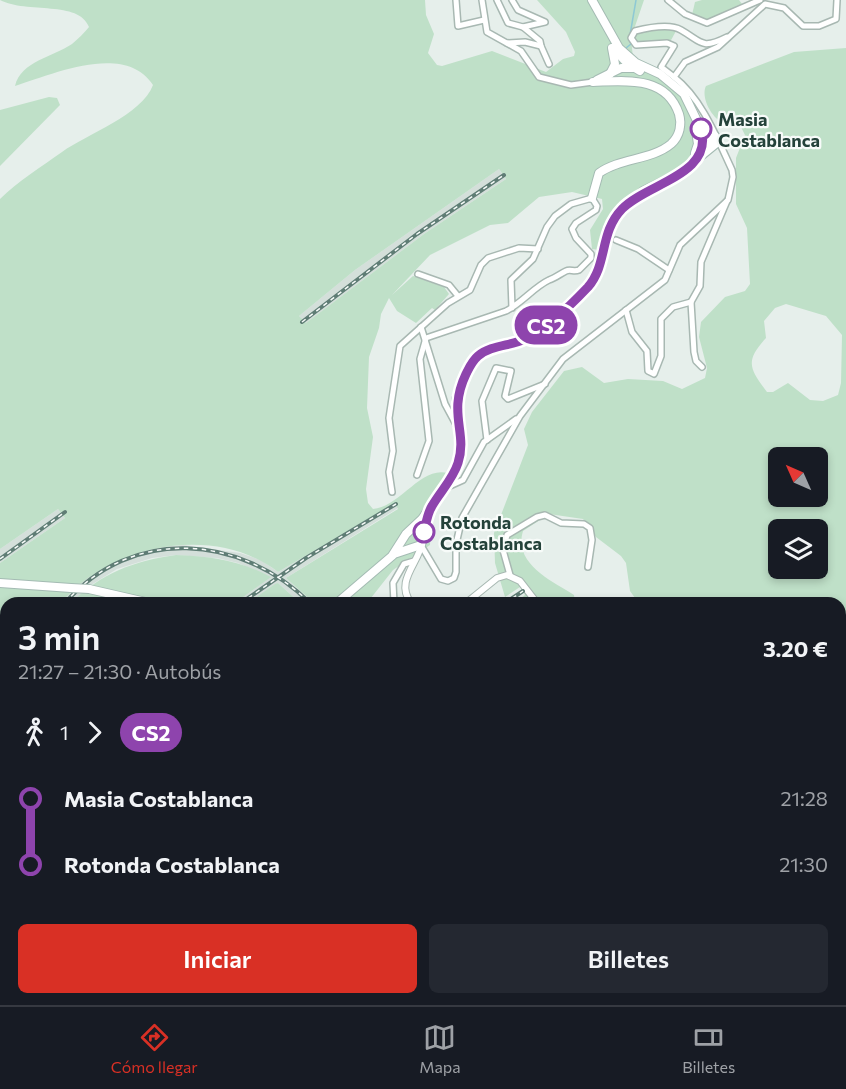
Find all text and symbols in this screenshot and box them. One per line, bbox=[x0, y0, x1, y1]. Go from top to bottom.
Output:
place label: Masia Costablanca bbox=[718, 108, 820, 151]
marker: Masia Costablanca bbox=[690, 118, 712, 140]
line badge: CS2 bbox=[512, 306, 580, 344]
text: CS2 bbox=[527, 313, 565, 338]
north arrow bbox=[768, 447, 828, 507]
map controls bbox=[768, 447, 828, 579]
place label: Rotonda Costablanca bbox=[440, 511, 542, 554]
button: layers bbox=[768, 519, 828, 579]
marker: Rotonda Costablanca bbox=[413, 521, 435, 543]
text: 3 min bbox=[18, 616, 100, 657]
text: 3.20 € bbox=[763, 635, 828, 662]
text: 21:27 – 21:30 · Autobús bbox=[18, 659, 221, 683]
icon: walk bbox=[18, 716, 51, 749]
icon: forward bbox=[78, 716, 111, 749]
text: 1 bbox=[60, 720, 69, 744]
text: CS2 bbox=[132, 720, 170, 745]
text: Masia Costablanca bbox=[64, 785, 253, 812]
text: 21:28 bbox=[780, 786, 828, 810]
text: Rotonda Costablanca bbox=[64, 851, 280, 878]
text: 21:30 bbox=[779, 852, 828, 876]
button: Iniciar bbox=[18, 924, 417, 993]
button: Billetes bbox=[429, 924, 828, 993]
tab: Cómo llegar bbox=[111, 1021, 198, 1076]
tab: Mapa bbox=[419, 1021, 461, 1076]
tab: Billetes bbox=[682, 1021, 735, 1076]

